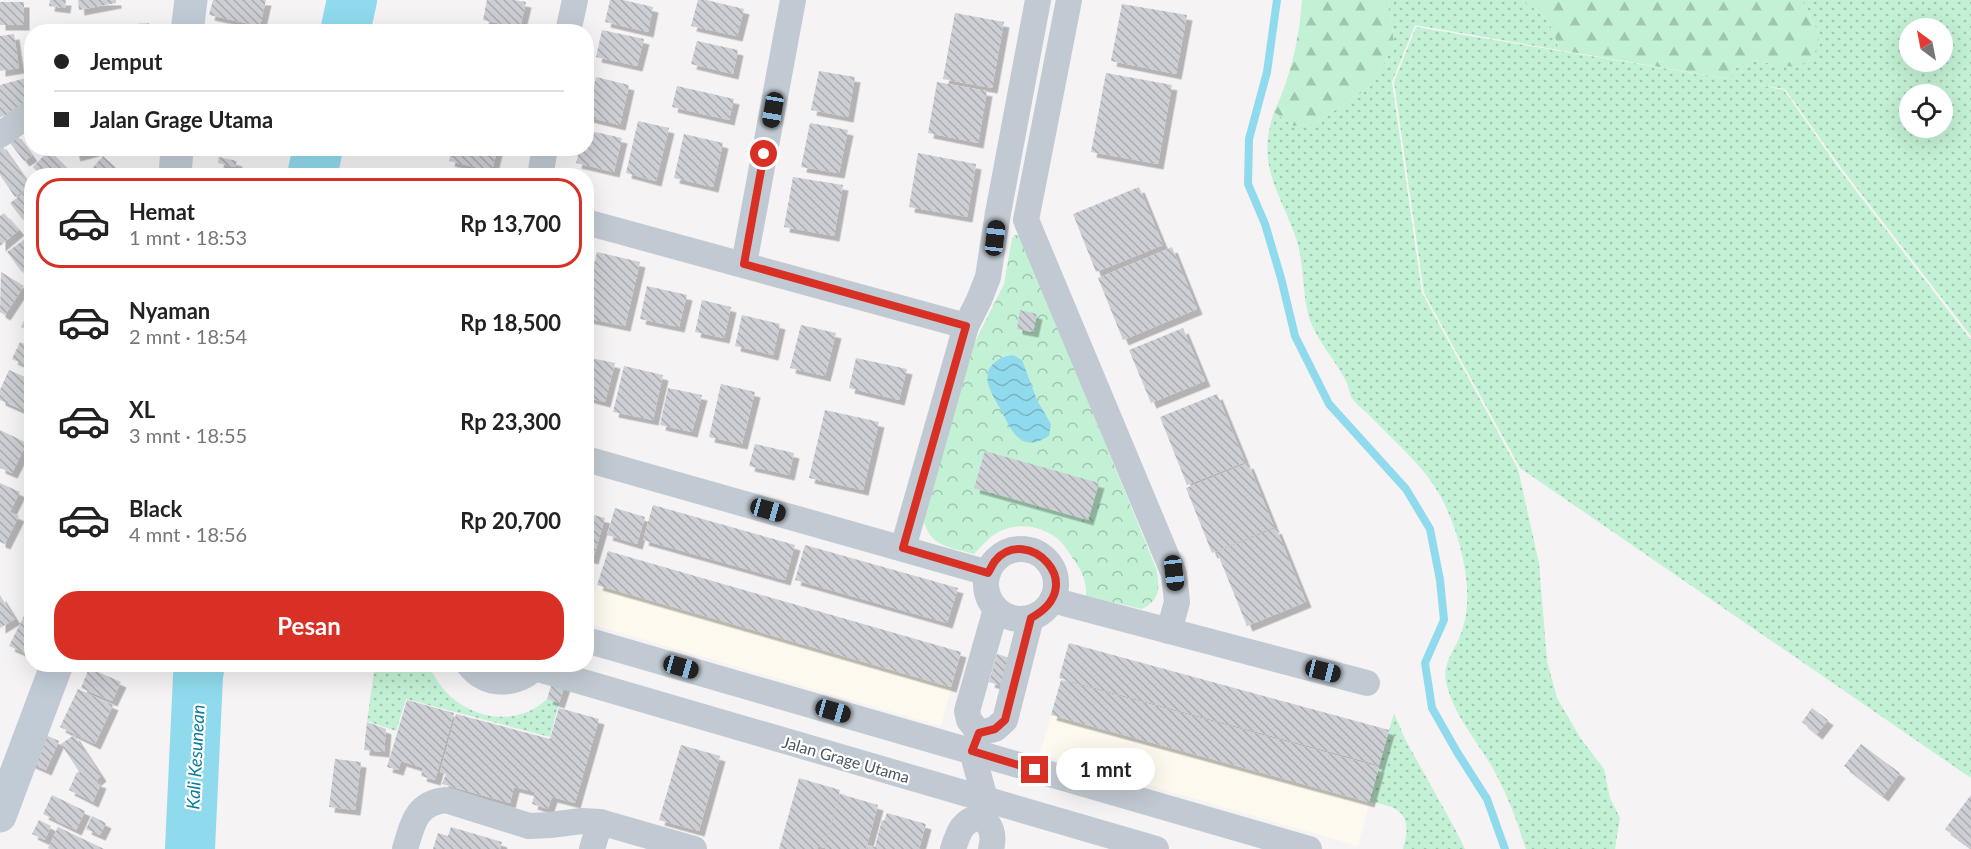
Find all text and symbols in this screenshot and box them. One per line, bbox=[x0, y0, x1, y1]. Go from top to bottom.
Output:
north arrow bbox=[1899, 18, 1953, 72]
map controls bbox=[1899, 18, 1953, 138]
text: Jemput bbox=[90, 48, 162, 75]
button: locate bbox=[1899, 84, 1953, 138]
car bbox=[761, 91, 785, 129]
text: Jalan Grage Utama bbox=[90, 106, 273, 133]
route start bbox=[750, 140, 777, 167]
icon: car bbox=[57, 196, 111, 250]
text: Hemat bbox=[129, 198, 195, 225]
text: Rp 13,700 bbox=[460, 210, 561, 237]
car bbox=[984, 219, 1006, 257]
text: 1 mnt · 18:53 bbox=[129, 225, 247, 249]
icon: car bbox=[57, 295, 111, 349]
text: Nyaman bbox=[129, 297, 210, 324]
text: Rp 18,500 bbox=[460, 309, 561, 336]
text: 2 mnt · 18:54 bbox=[129, 324, 247, 348]
icon: car bbox=[57, 394, 111, 448]
text: XL bbox=[129, 396, 155, 423]
text: Rp 23,300 bbox=[460, 408, 561, 435]
text: 3 mnt · 18:55 bbox=[129, 423, 247, 447]
icon: car bbox=[57, 493, 111, 547]
text: Black bbox=[129, 495, 182, 522]
car bbox=[748, 496, 788, 524]
text: Rp 20,700 bbox=[460, 507, 561, 534]
text: 4 mnt · 18:56 bbox=[129, 522, 247, 546]
car bbox=[1163, 554, 1185, 592]
button: Pesan bbox=[54, 591, 564, 660]
car bbox=[661, 653, 701, 681]
car bbox=[1303, 658, 1343, 684]
car bbox=[813, 697, 853, 725]
water label: Kali Kesunean bbox=[181, 704, 209, 810]
street label: Jalan Grage Utama bbox=[780, 732, 912, 786]
callout: 1 mnt bbox=[1056, 749, 1155, 791]
route end bbox=[1021, 756, 1048, 783]
text: 1 mnt bbox=[1080, 757, 1131, 781]

